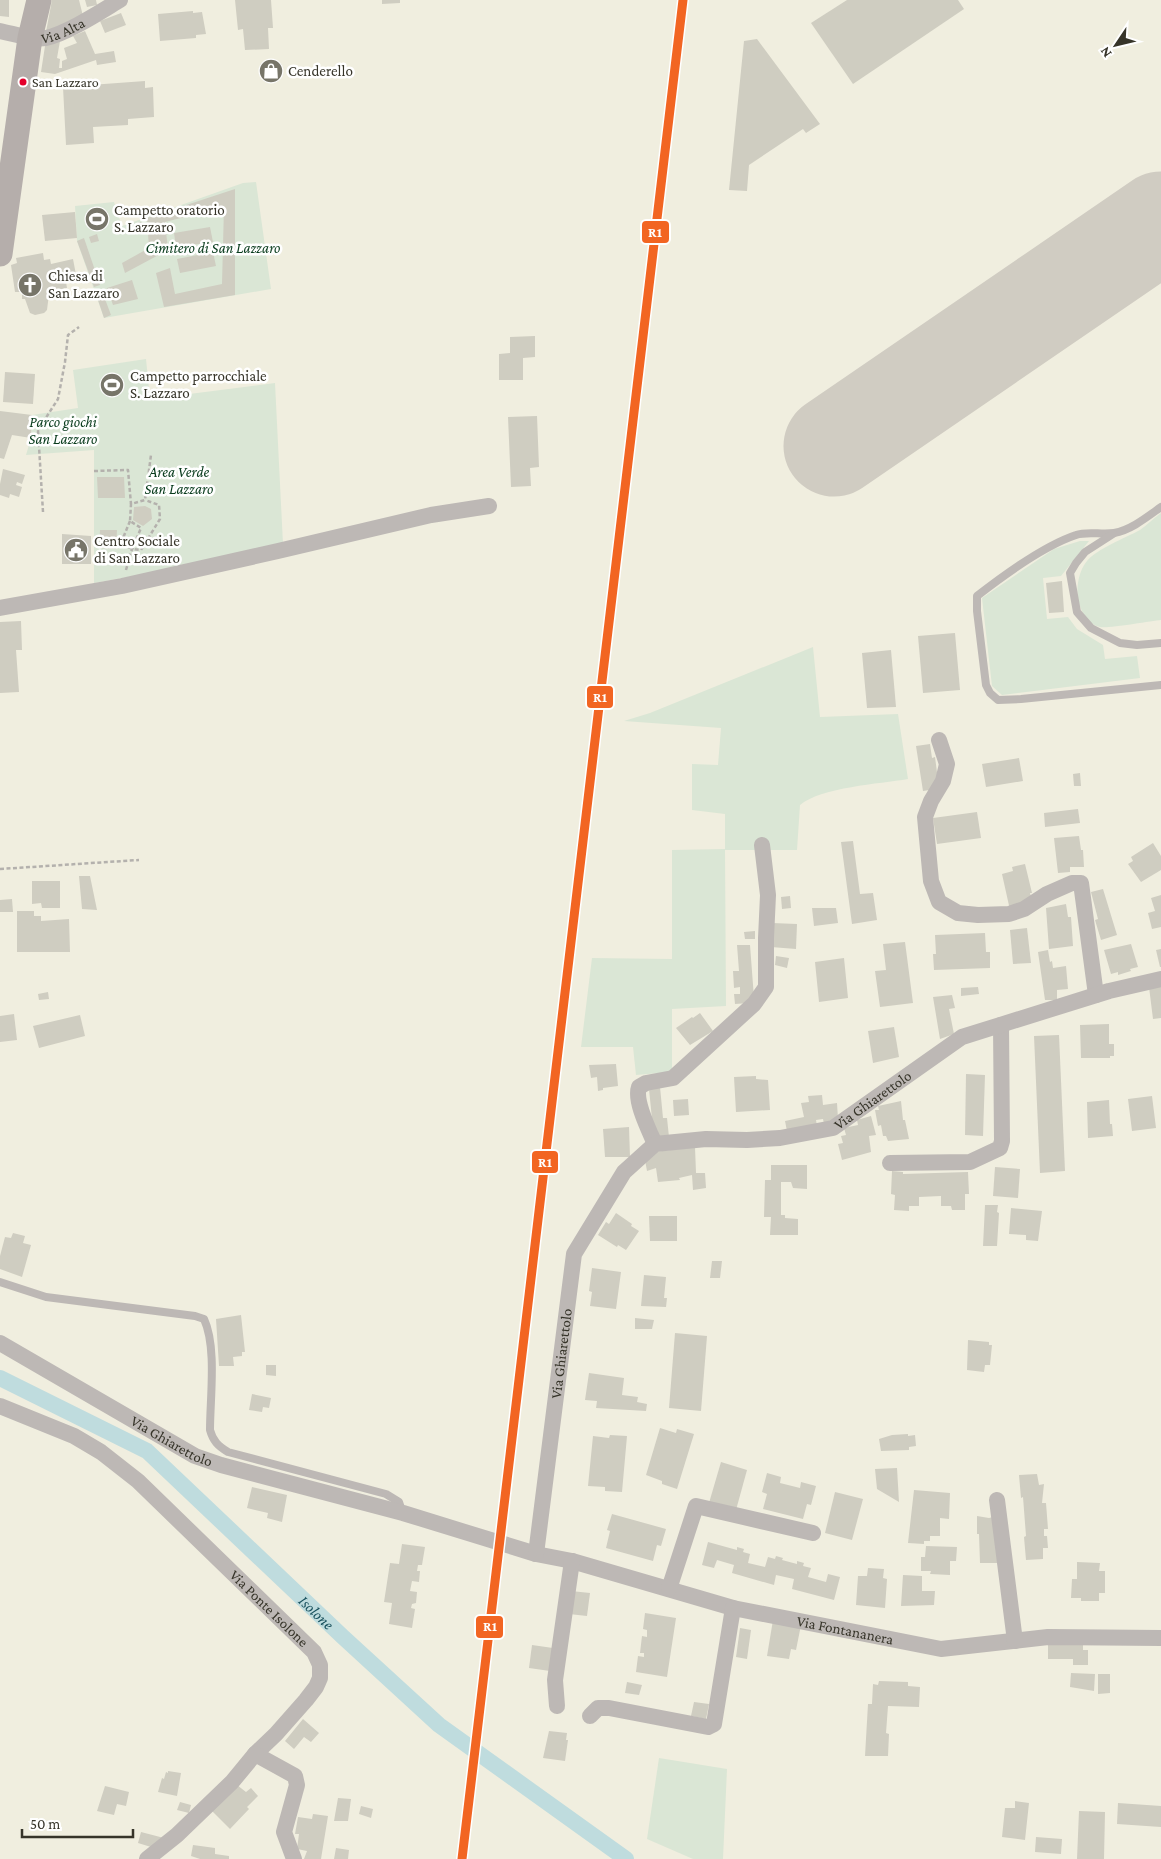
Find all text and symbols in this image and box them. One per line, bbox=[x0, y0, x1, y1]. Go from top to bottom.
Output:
street label: Via Alta bbox=[40, 15, 88, 47]
north arrow bbox=[1091, 20, 1141, 70]
text: N bbox=[1096, 44, 1115, 61]
shop icon: Cenderello bbox=[258, 58, 284, 84]
place label: Cenderello bbox=[288, 63, 353, 79]
place label: San Lazzaro bbox=[32, 74, 99, 90]
marker: San Lazzaro bbox=[18, 77, 28, 87]
place label: Campetto oratorio S. Lazzaro bbox=[114, 202, 225, 235]
sports icon: Campetto oratorio S. Lazzaro bbox=[84, 206, 110, 232]
line badge: R1 bbox=[641, 220, 670, 244]
text: R1 bbox=[648, 224, 662, 240]
park label: Cimitero di San Lazzaro bbox=[145, 240, 281, 256]
place label: Chiesa di San Lazzaro bbox=[48, 268, 119, 301]
church icon: Chiesa di San Lazzaro bbox=[17, 272, 43, 298]
place label: Campetto parrocchiale S. Lazzaro bbox=[130, 368, 267, 401]
sports icon: Campetto parrocchiale S. Lazzaro bbox=[99, 372, 125, 398]
park label: Parco giochi San Lazzaro bbox=[29, 414, 98, 447]
park label: Area Verde San Lazzaro bbox=[145, 464, 213, 497]
place label: Centro Sociale di San Lazzaro bbox=[94, 533, 180, 566]
public building icon: Centro Sociale di San Lazzaro bbox=[63, 537, 89, 563]
line badge: R1 bbox=[586, 685, 614, 709]
text: R1 bbox=[593, 689, 607, 705]
street label: Via Ghiarettolo bbox=[831, 1067, 914, 1133]
line badge: R1 bbox=[531, 1150, 559, 1174]
text: R1 bbox=[538, 1154, 552, 1170]
street label: Via Ghiarettolo bbox=[548, 1308, 575, 1400]
street label: Via Ghiarettolo bbox=[128, 1413, 215, 1469]
street label: Via Ponte Isolone bbox=[227, 1567, 312, 1650]
water label: Isolone bbox=[296, 1592, 338, 1632]
street label: Via Fontananera bbox=[795, 1613, 895, 1647]
line badge: R1 bbox=[475, 1615, 504, 1639]
text: R1 bbox=[483, 1618, 497, 1634]
scale bar bbox=[22, 1806, 134, 1838]
text: 50 m bbox=[30, 1816, 60, 1832]

